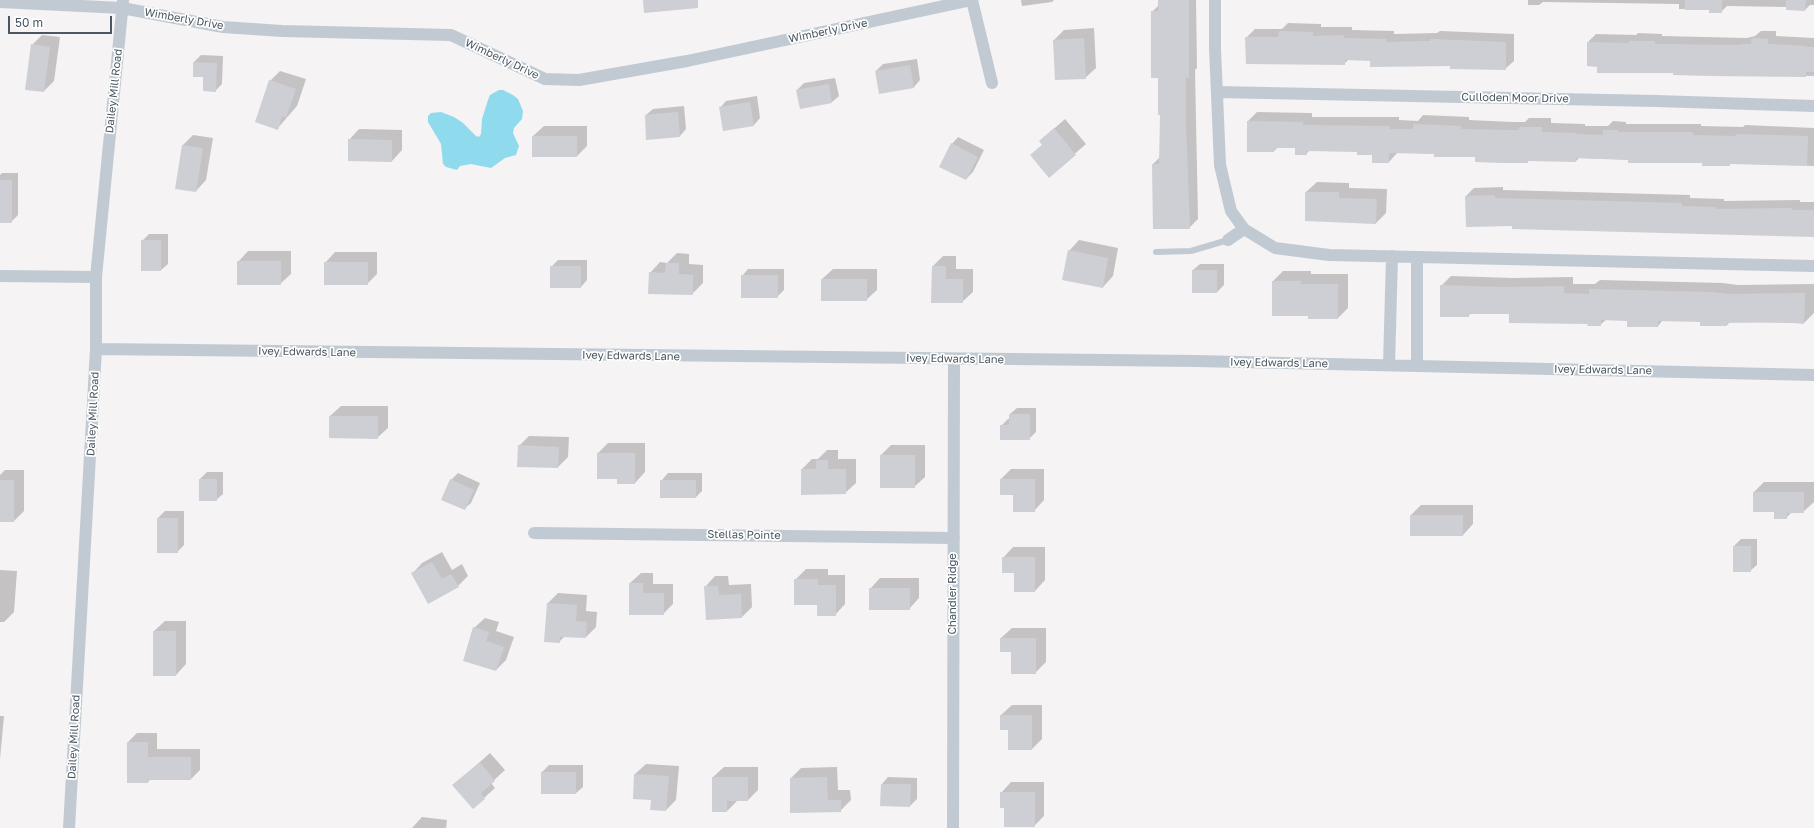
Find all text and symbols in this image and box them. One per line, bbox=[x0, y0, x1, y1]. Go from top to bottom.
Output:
street label: Wimberly Drive bbox=[143, 6, 225, 32]
scale bar bbox=[10, 8, 114, 34]
text: 50 m bbox=[15, 15, 43, 30]
street label: Wimberly Drive bbox=[787, 16, 869, 46]
street label: Wimberly Drive bbox=[463, 36, 541, 82]
street label: Dailey Mill Road bbox=[103, 48, 125, 134]
street label: Culloden Moor Drive bbox=[1461, 90, 1569, 106]
street label: Ivey Edwards Lane bbox=[258, 345, 356, 359]
street label: Ivey Edwards Lane bbox=[582, 349, 680, 363]
street label: Ivey Edwards Lane bbox=[906, 352, 1004, 366]
street label: Ivey Edwards Lane bbox=[1230, 356, 1328, 370]
street label: Ivey Edwards Lane bbox=[1554, 363, 1652, 377]
street label: Dailey Mill Road bbox=[84, 371, 102, 457]
street label: Stellas Pointe bbox=[707, 528, 781, 542]
street label: Chandler Ridge bbox=[946, 553, 960, 635]
street label: Dailey Mill Road bbox=[65, 694, 83, 780]

